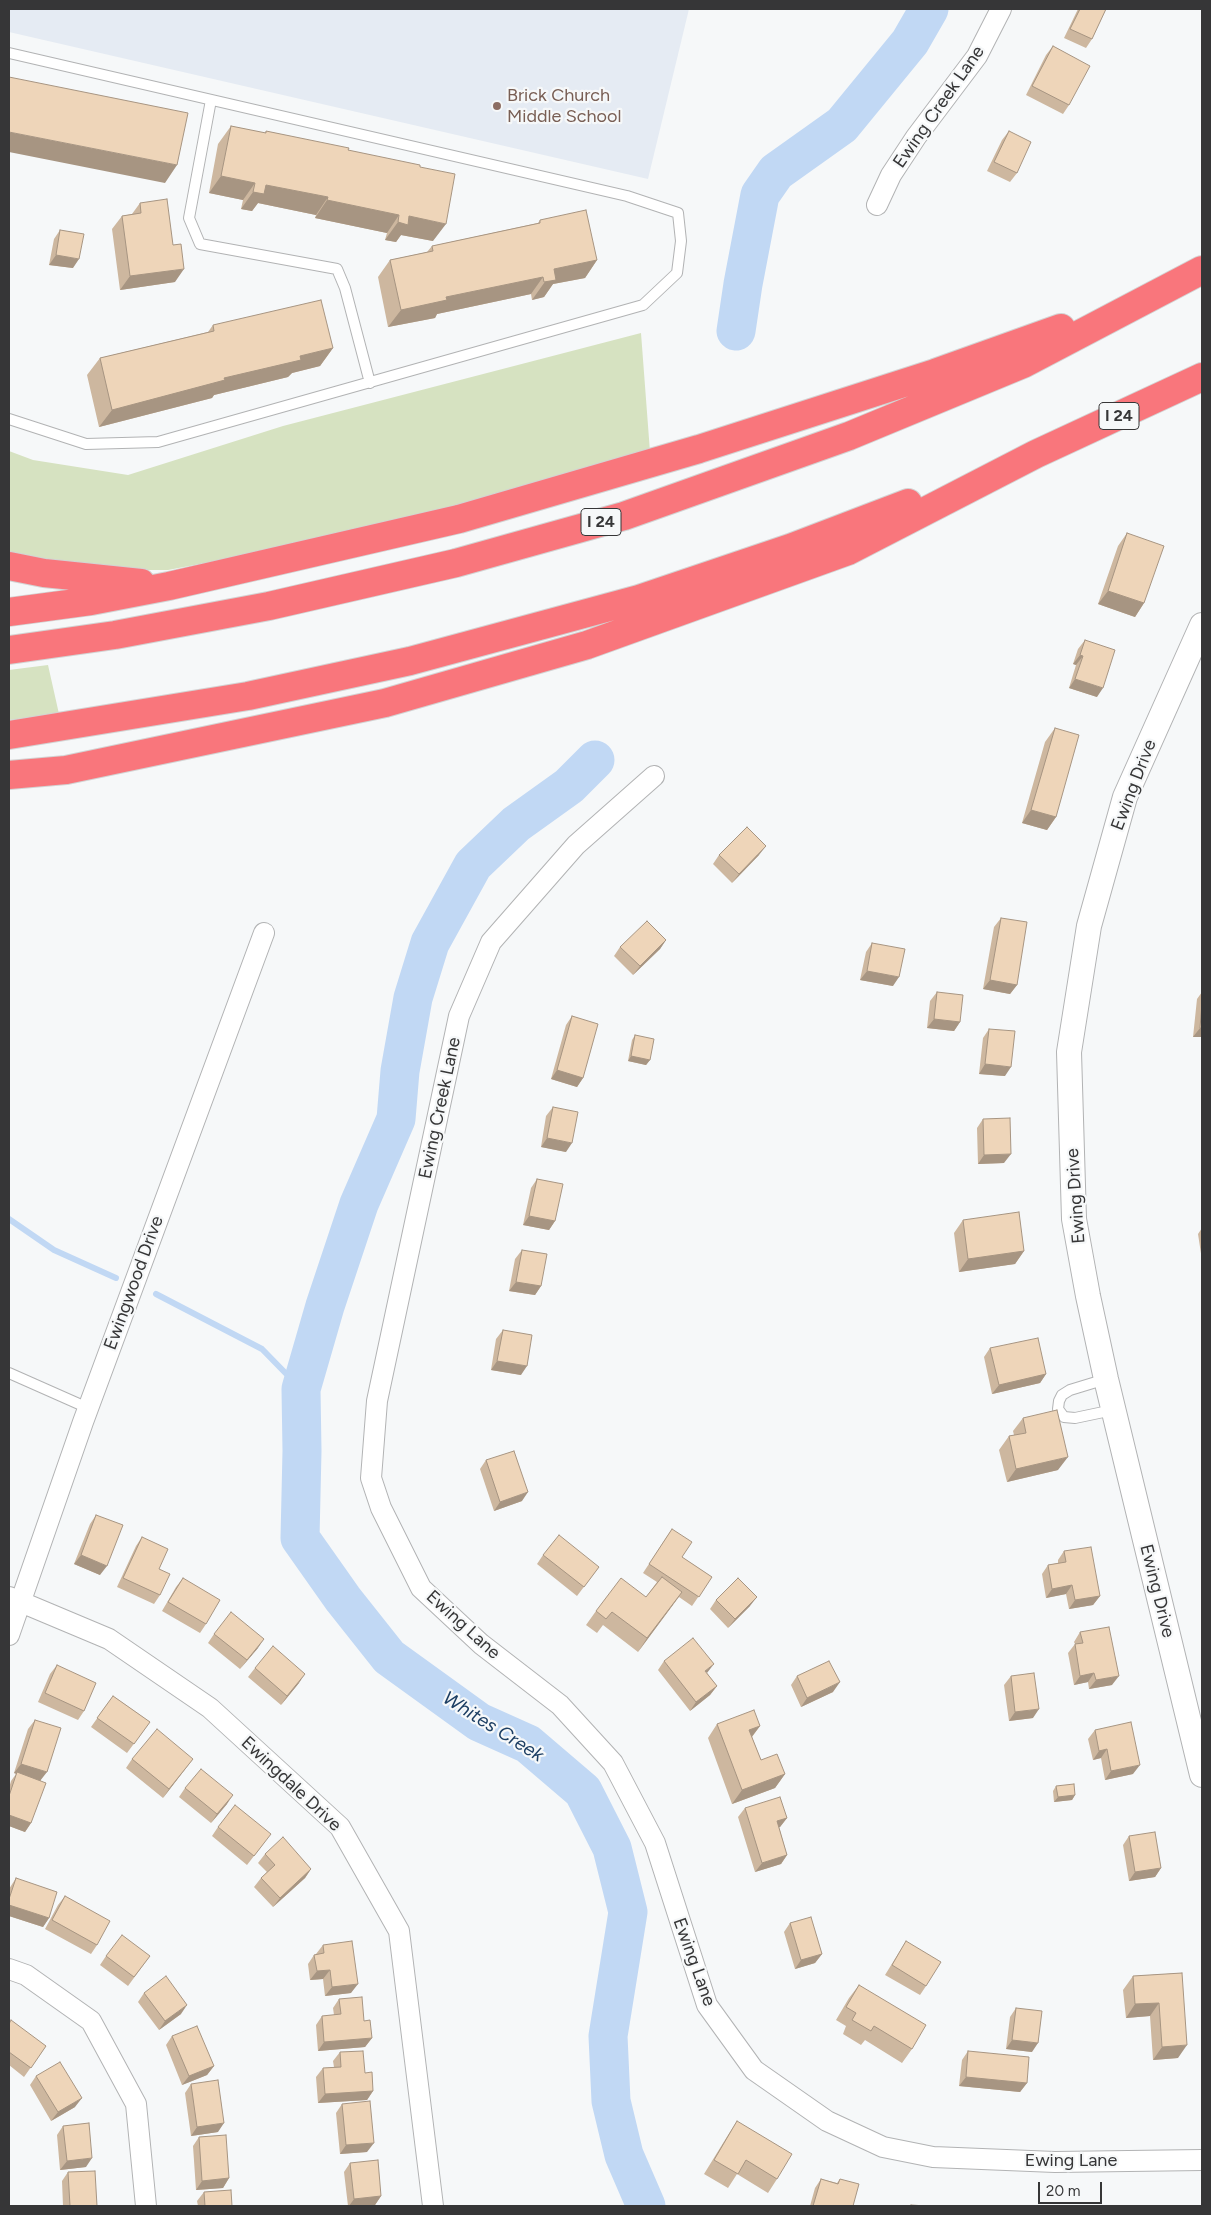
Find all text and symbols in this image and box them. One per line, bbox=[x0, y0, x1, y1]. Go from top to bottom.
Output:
street label: Ewing Creek Lane bbox=[889, 42, 989, 172]
place label: Brick Church Middle School bbox=[507, 85, 621, 128]
marker: Brick Church Middle School bbox=[491, 100, 503, 112]
road number: I 24 bbox=[1099, 402, 1139, 430]
road number: I 24 bbox=[581, 508, 621, 536]
street label: Ewing Drive bbox=[1107, 736, 1161, 834]
street label: Ewing Creek Lane bbox=[414, 1035, 466, 1181]
street label: Ewing Drive bbox=[1062, 1148, 1090, 1244]
street label: Ewingwood Drive bbox=[100, 1213, 168, 1353]
street label: Ewing Drive bbox=[1135, 1542, 1179, 1640]
street label: Ewing Lane bbox=[421, 1586, 505, 1664]
water label: Whites Creek bbox=[438, 1687, 548, 1767]
street label: Ewingdale Drive bbox=[236, 1732, 346, 1836]
street label: Ewing Lane bbox=[668, 1915, 720, 2009]
street label: Ewing Lane bbox=[1025, 2150, 1117, 2172]
scale bar bbox=[1041, 2172, 1105, 2204]
text: 20 m bbox=[1046, 2182, 1080, 2200]

